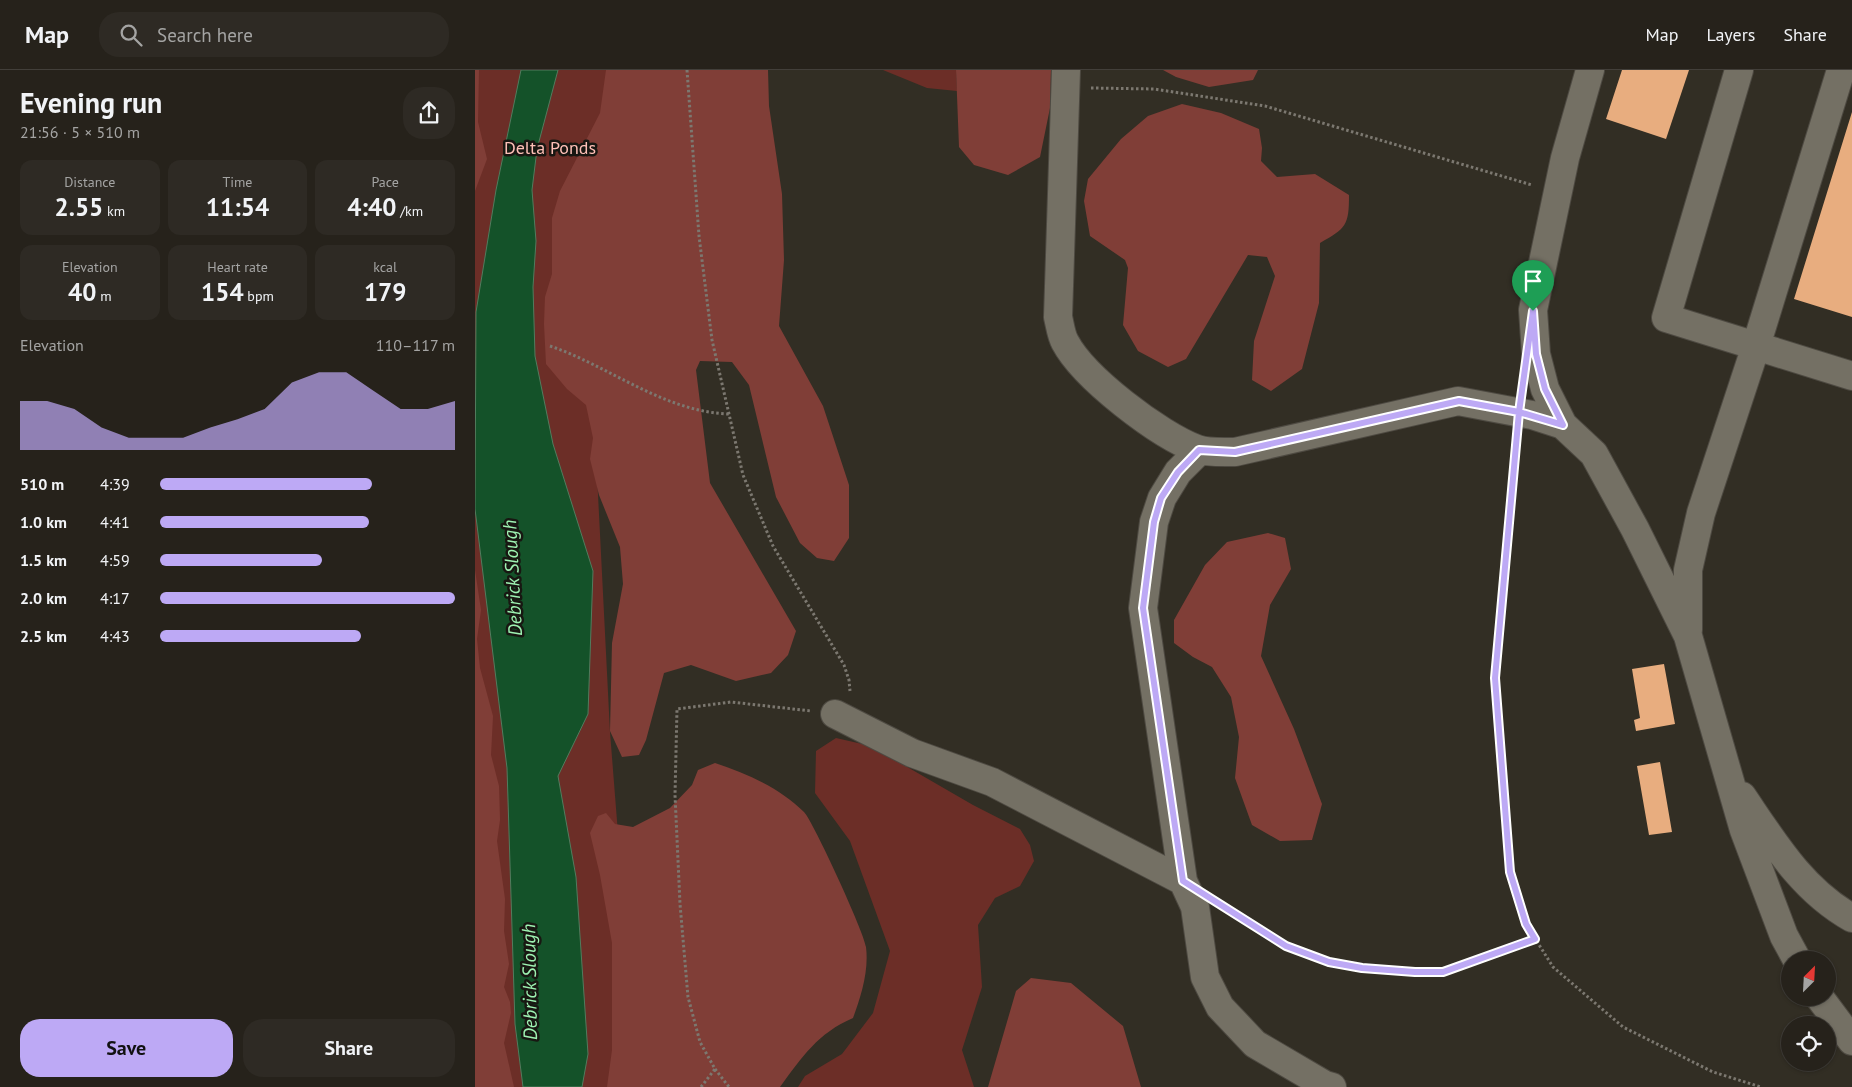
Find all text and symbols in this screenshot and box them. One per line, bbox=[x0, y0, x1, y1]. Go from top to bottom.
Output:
search box bbox=[99, 12, 449, 57]
text: Map bbox=[25, 19, 69, 50]
icon: search bbox=[117, 21, 145, 49]
text: Search here bbox=[157, 23, 253, 47]
text: Map bbox=[1646, 23, 1678, 46]
text: Layers bbox=[1706, 23, 1755, 46]
text: Share bbox=[1783, 23, 1827, 46]
text: Evening run bbox=[20, 84, 162, 121]
button: share bbox=[403, 87, 455, 139]
text: 21:56 · 5 × 510 m bbox=[20, 122, 140, 142]
park label: Delta Ponds bbox=[504, 136, 596, 159]
text: Distance bbox=[64, 173, 115, 191]
text: Time bbox=[222, 173, 253, 191]
text: Pace bbox=[371, 173, 399, 191]
text: 2.55 bbox=[55, 191, 103, 223]
text: 11:54 bbox=[206, 191, 269, 223]
text: 4:40 bbox=[347, 191, 396, 223]
text: km bbox=[103, 202, 125, 220]
text: /km bbox=[396, 202, 423, 220]
text: Elevation bbox=[62, 258, 118, 276]
text: Heart rate bbox=[207, 258, 268, 276]
text: kcal bbox=[373, 258, 397, 276]
pin bbox=[1512, 260, 1554, 311]
icon: arrive bbox=[1519, 267, 1547, 295]
text: 40 bbox=[68, 276, 96, 308]
text: 154 bbox=[201, 276, 244, 308]
text: 179 bbox=[364, 276, 406, 308]
text: m bbox=[96, 287, 112, 305]
text: bpm bbox=[244, 287, 274, 305]
text: Elevation bbox=[20, 335, 84, 355]
text: 110–117 m bbox=[376, 335, 455, 355]
text: 510 m bbox=[20, 474, 64, 494]
text: 4:39 bbox=[100, 474, 130, 494]
text: 1.0 km bbox=[20, 512, 67, 532]
text: 4:41 bbox=[100, 512, 130, 532]
water label: Debrick Slough bbox=[497, 519, 527, 637]
text: 1.5 km bbox=[20, 550, 67, 570]
text: 4:59 bbox=[100, 550, 130, 570]
text: 2.0 km bbox=[20, 588, 67, 608]
text: 4:17 bbox=[100, 588, 130, 608]
text: 2.5 km bbox=[20, 626, 67, 646]
text: 4:43 bbox=[100, 626, 130, 646]
water label: Debrick Slough bbox=[516, 924, 542, 1040]
north arrow bbox=[1781, 951, 1836, 1006]
map controls bbox=[1781, 951, 1836, 1071]
button: locate bbox=[1781, 1016, 1836, 1071]
button: Save bbox=[20, 1019, 233, 1077]
button: Share bbox=[243, 1019, 455, 1077]

